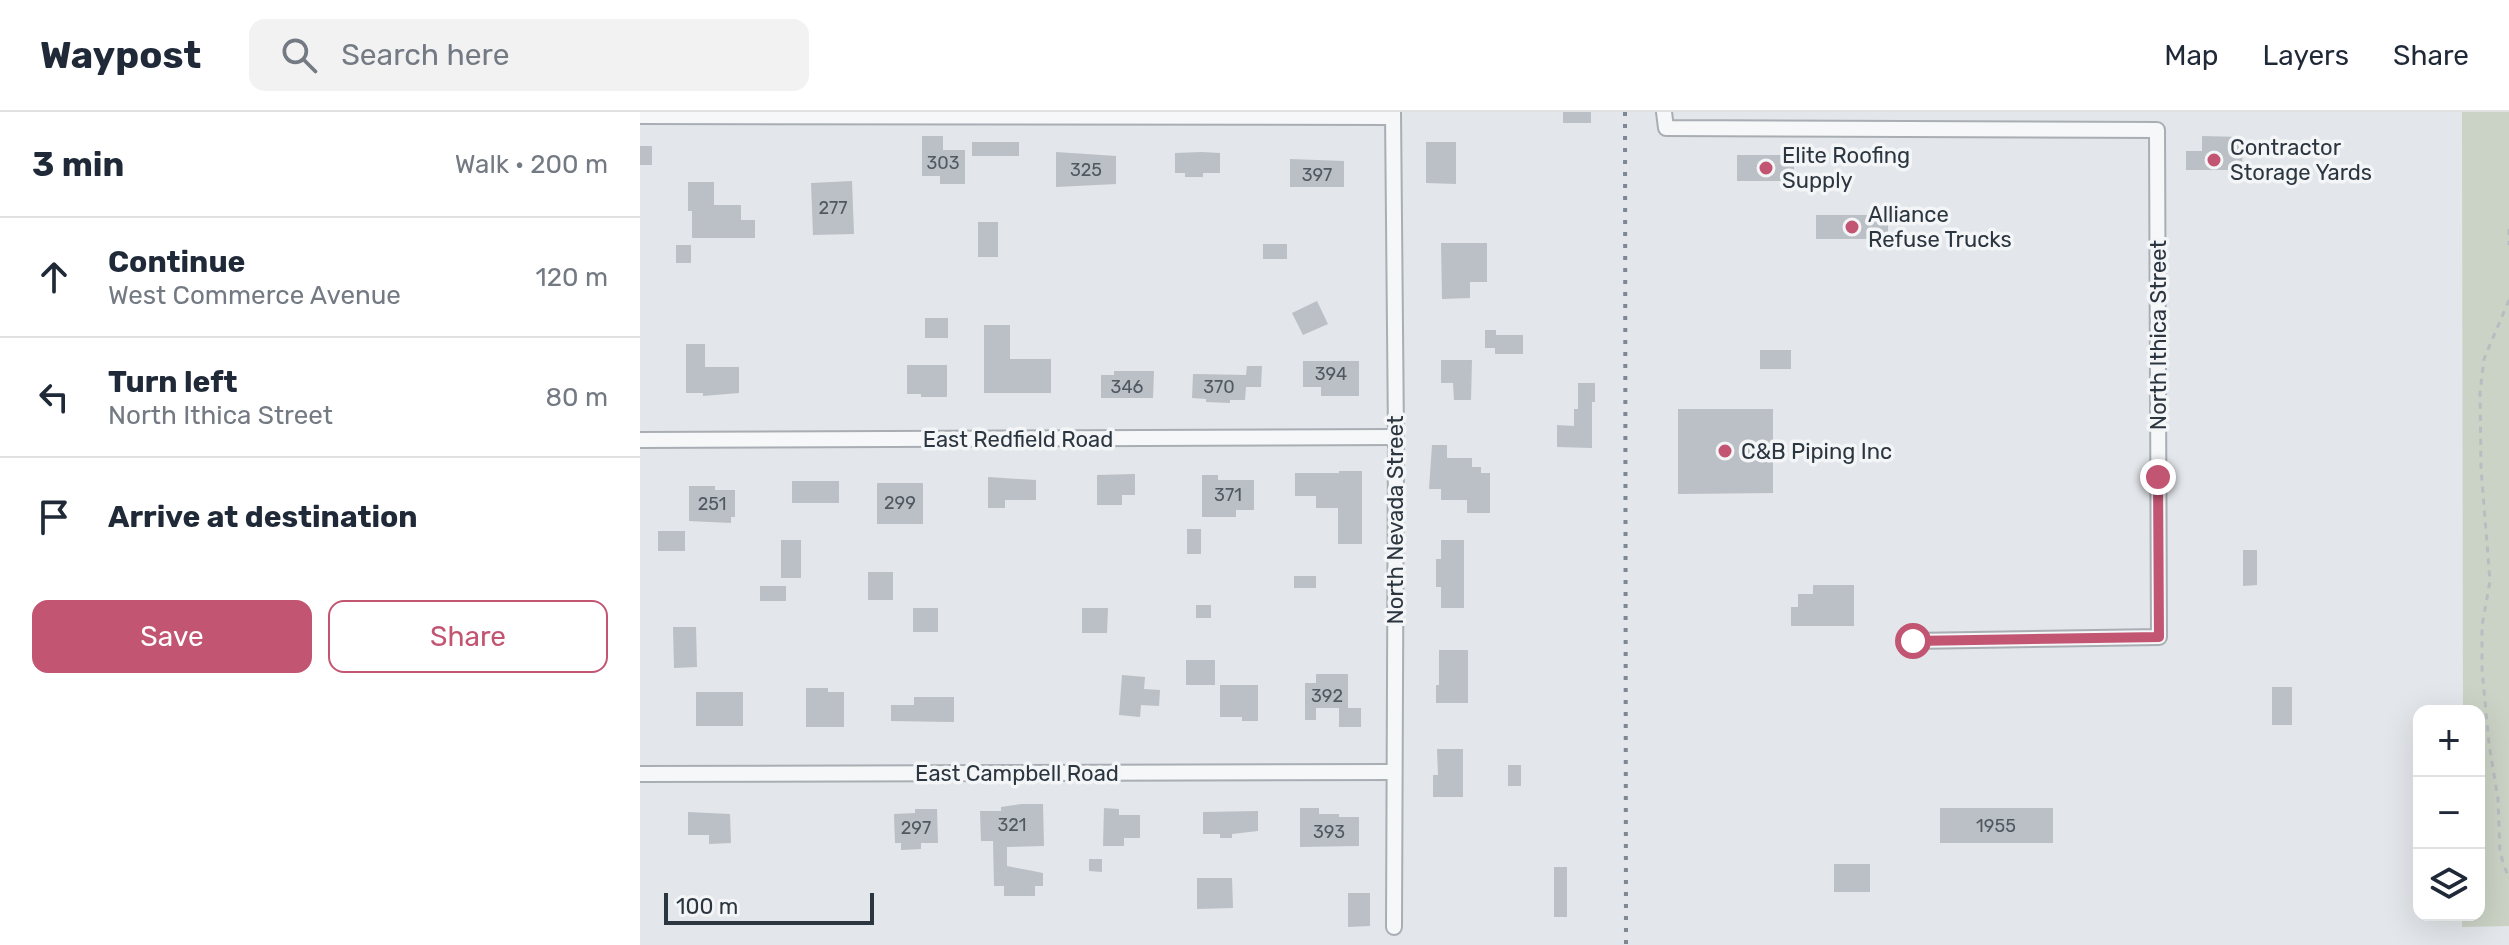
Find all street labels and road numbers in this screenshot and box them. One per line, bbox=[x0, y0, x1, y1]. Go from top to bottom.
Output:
street label: North Ithica Street bbox=[2145, 239, 2172, 430]
street label: North Nevada Street bbox=[1382, 415, 1409, 625]
street label: East Redfield Road bbox=[923, 426, 1113, 453]
street label: East Campbell Road bbox=[915, 760, 1119, 787]

